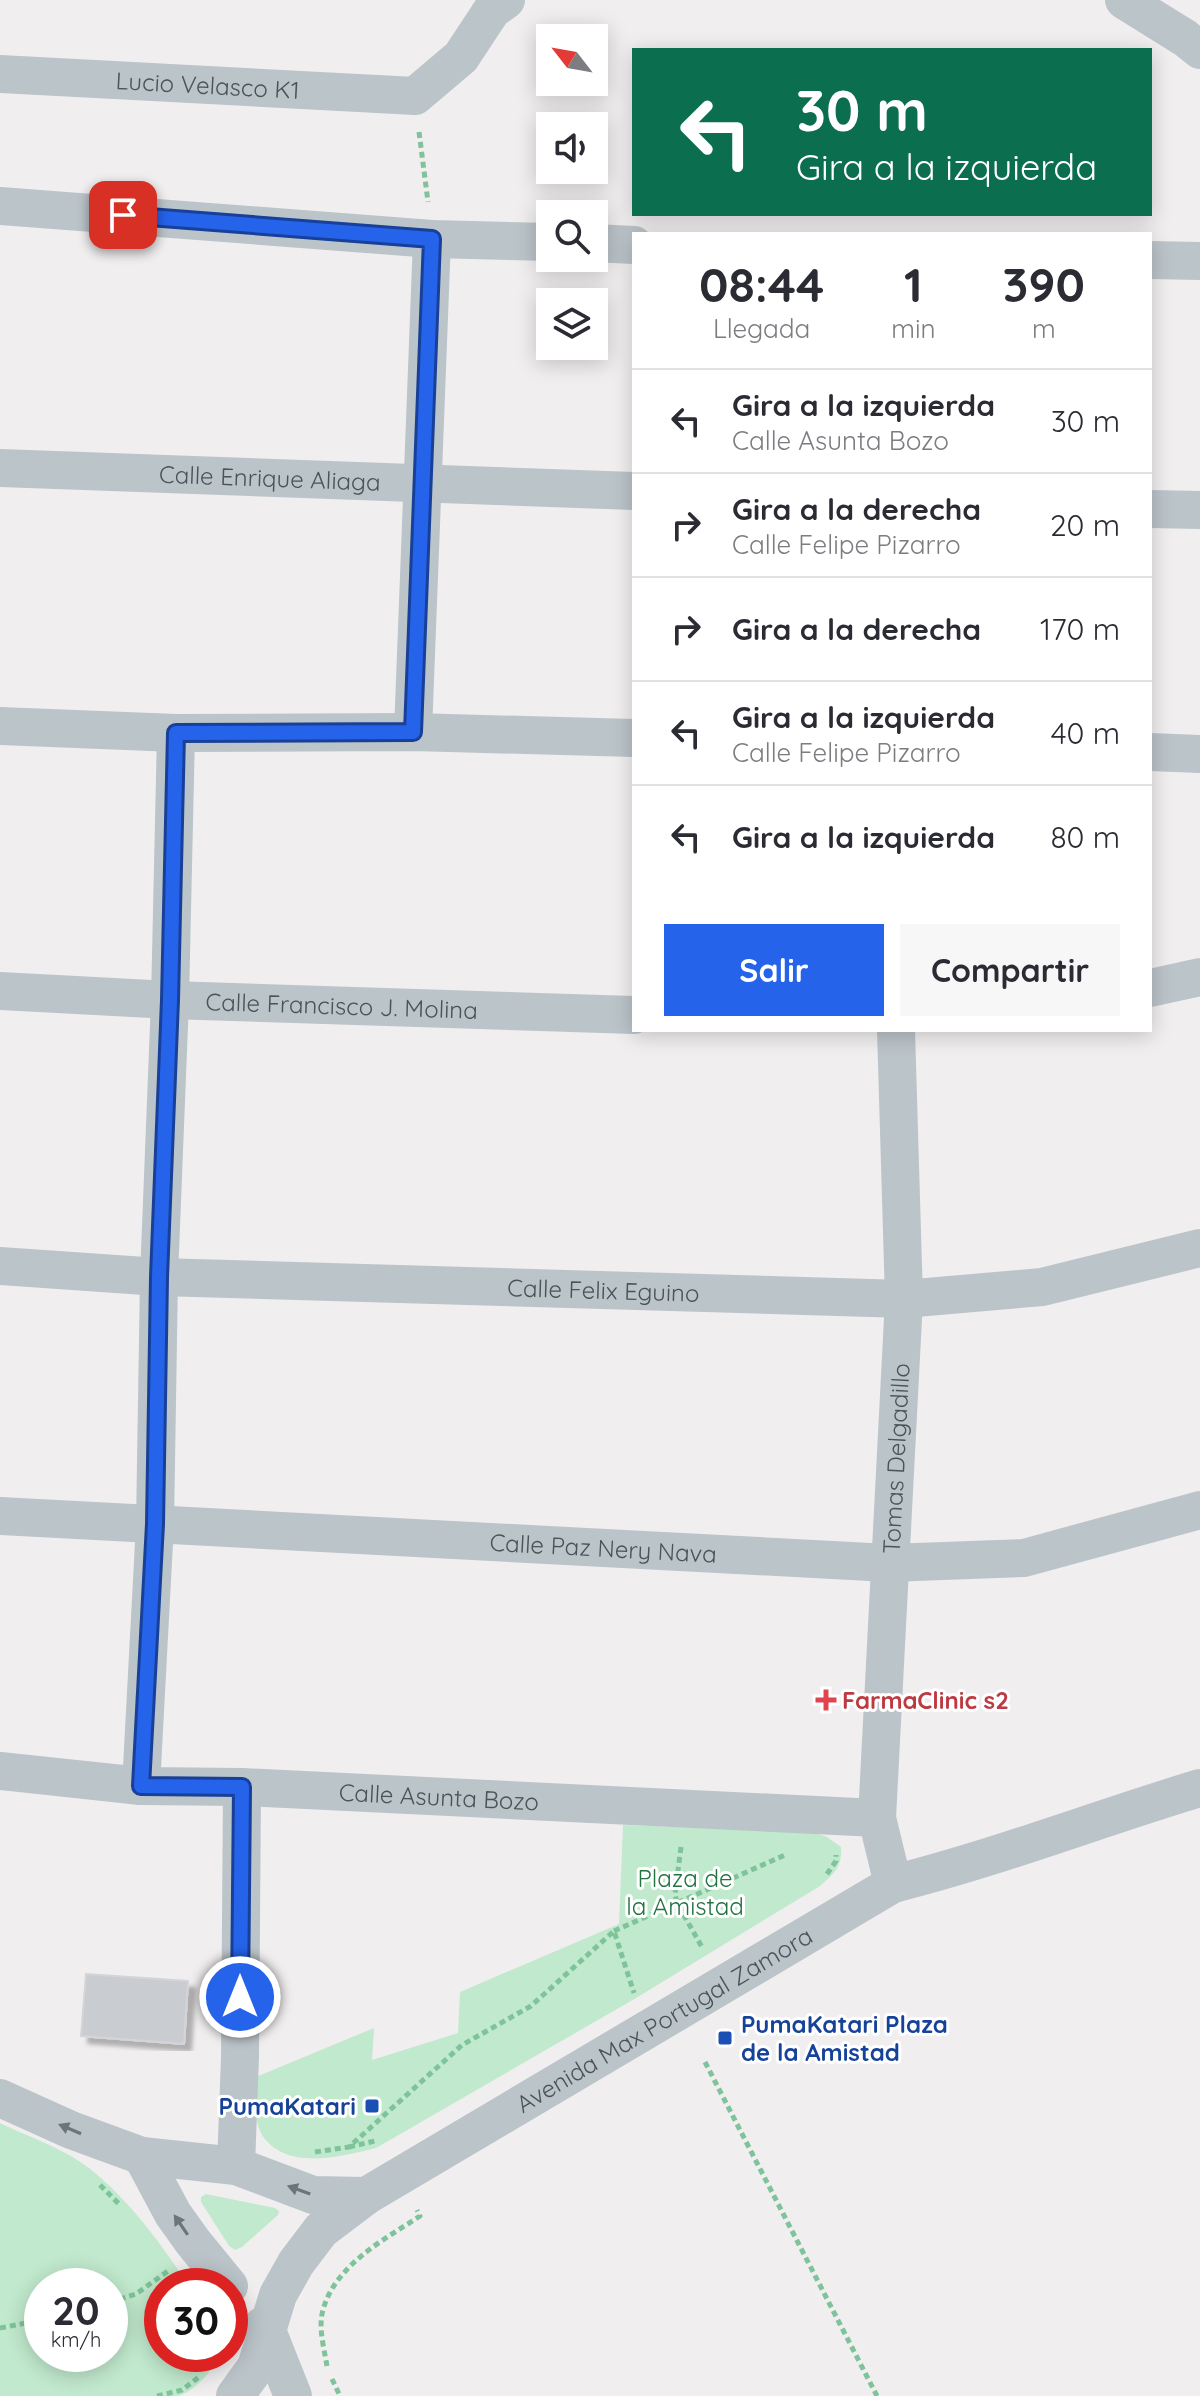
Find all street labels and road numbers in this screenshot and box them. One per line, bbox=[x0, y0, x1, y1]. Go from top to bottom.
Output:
street label: Lucio Velasco K1 bbox=[115, 65, 300, 105]
street label: Calle Enrique Aliaga bbox=[159, 459, 381, 497]
street label: Calle Francisco J. Molina bbox=[205, 986, 478, 1025]
street label: Calle Felix Eguino bbox=[507, 1272, 700, 1308]
street label: Tomas Delgadillo bbox=[876, 1362, 916, 1555]
street label: Calle Paz Nery Nava bbox=[489, 1527, 718, 1569]
street label: Calle Asunta Bozo bbox=[338, 1777, 540, 1816]
street label: Avenida Max Portugal Zamora bbox=[511, 1920, 818, 2119]

